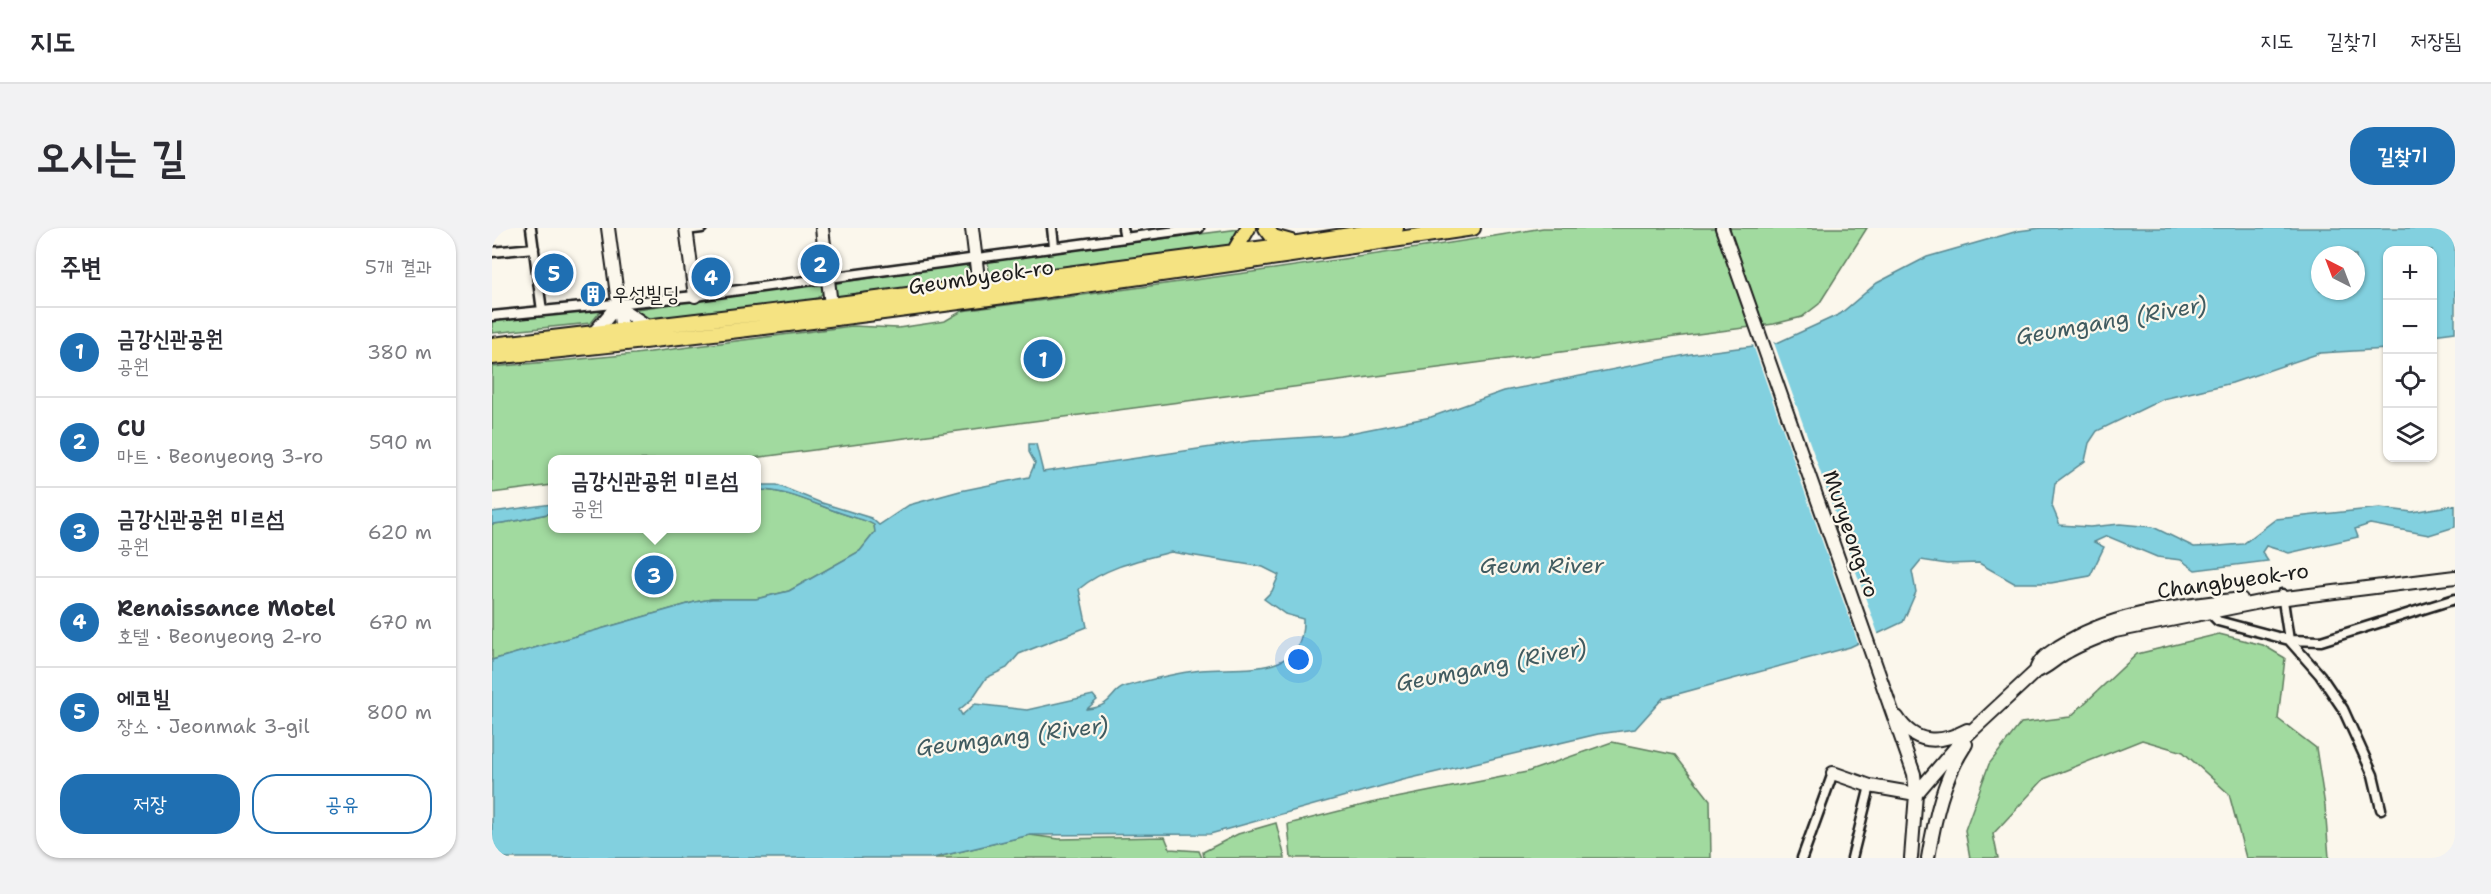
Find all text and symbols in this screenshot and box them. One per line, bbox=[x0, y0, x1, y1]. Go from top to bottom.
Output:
text: 지도 bbox=[30, 22, 75, 60]
text: 지도 bbox=[2260, 27, 2294, 55]
text: 길찾기 bbox=[2327, 27, 2377, 55]
text: 저장됨 bbox=[2410, 27, 2461, 55]
button: 길찾기 bbox=[2350, 127, 2455, 185]
text: 오시는 길 bbox=[36, 128, 186, 184]
pin: 2 bbox=[800, 242, 840, 286]
north arrow bbox=[2311, 246, 2365, 300]
map controls bbox=[2383, 246, 2437, 462]
button: + bbox=[2383, 246, 2437, 300]
text: 주변 bbox=[60, 249, 102, 284]
pin: 5 bbox=[534, 250, 574, 296]
street label: Geumbyeok-ro bbox=[906, 253, 1056, 301]
text: 5개 결과 bbox=[365, 254, 432, 280]
pin: 4 bbox=[692, 254, 730, 300]
building icon: 우성빌딩 bbox=[578, 279, 608, 309]
place label: 우성빌딩 bbox=[612, 280, 680, 308]
water label: Geumgang (River) bbox=[2013, 289, 2209, 352]
button: − bbox=[2383, 300, 2437, 354]
text: 금강신관공원 bbox=[117, 324, 223, 353]
pin: 1 bbox=[1024, 336, 1062, 382]
text: 1 bbox=[75, 339, 84, 365]
text: 380 m bbox=[367, 339, 432, 365]
text: 공원 bbox=[117, 353, 149, 379]
button: locate bbox=[2383, 354, 2437, 408]
button: layers bbox=[2383, 408, 2437, 462]
text: CU bbox=[117, 414, 145, 443]
text: 2 bbox=[73, 429, 87, 455]
text: 590 m bbox=[369, 429, 432, 455]
text: 마트 · Beonyeong 3-ro bbox=[117, 443, 323, 469]
popup bbox=[548, 455, 761, 533]
text: 금강신관공원 미르섬 bbox=[571, 466, 738, 495]
street label: Muryeong-ro bbox=[1816, 467, 1886, 601]
text: 공원 bbox=[571, 495, 603, 521]
text: 금강신관공원 미르섬 bbox=[117, 504, 284, 533]
text: 3 bbox=[73, 519, 87, 545]
text: 620 m bbox=[368, 519, 432, 545]
text: 공원 bbox=[117, 533, 149, 559]
water label: Geum River bbox=[1480, 551, 1605, 580]
pin: 3 bbox=[634, 552, 674, 598]
street label: Changbyeok-ro bbox=[2155, 556, 2311, 606]
text: Renaissance Motel bbox=[117, 594, 335, 623]
text: 4 bbox=[73, 609, 87, 635]
text: 670 m bbox=[369, 609, 432, 635]
text: 호텔 · Beonyeong 2-ro bbox=[117, 623, 322, 649]
water label: Geumgang (River) bbox=[1393, 633, 1589, 698]
your location bbox=[1284, 645, 1313, 674]
text: 에코빌 bbox=[117, 684, 170, 713]
text: 5 bbox=[73, 699, 86, 725]
text: 800 m bbox=[367, 699, 432, 725]
water label: Geumgang (River) bbox=[914, 710, 1110, 763]
text: 장소 · Jeonmak 3-gil bbox=[117, 713, 309, 739]
button: 저장 bbox=[60, 774, 240, 834]
button: 공유 bbox=[252, 774, 432, 834]

